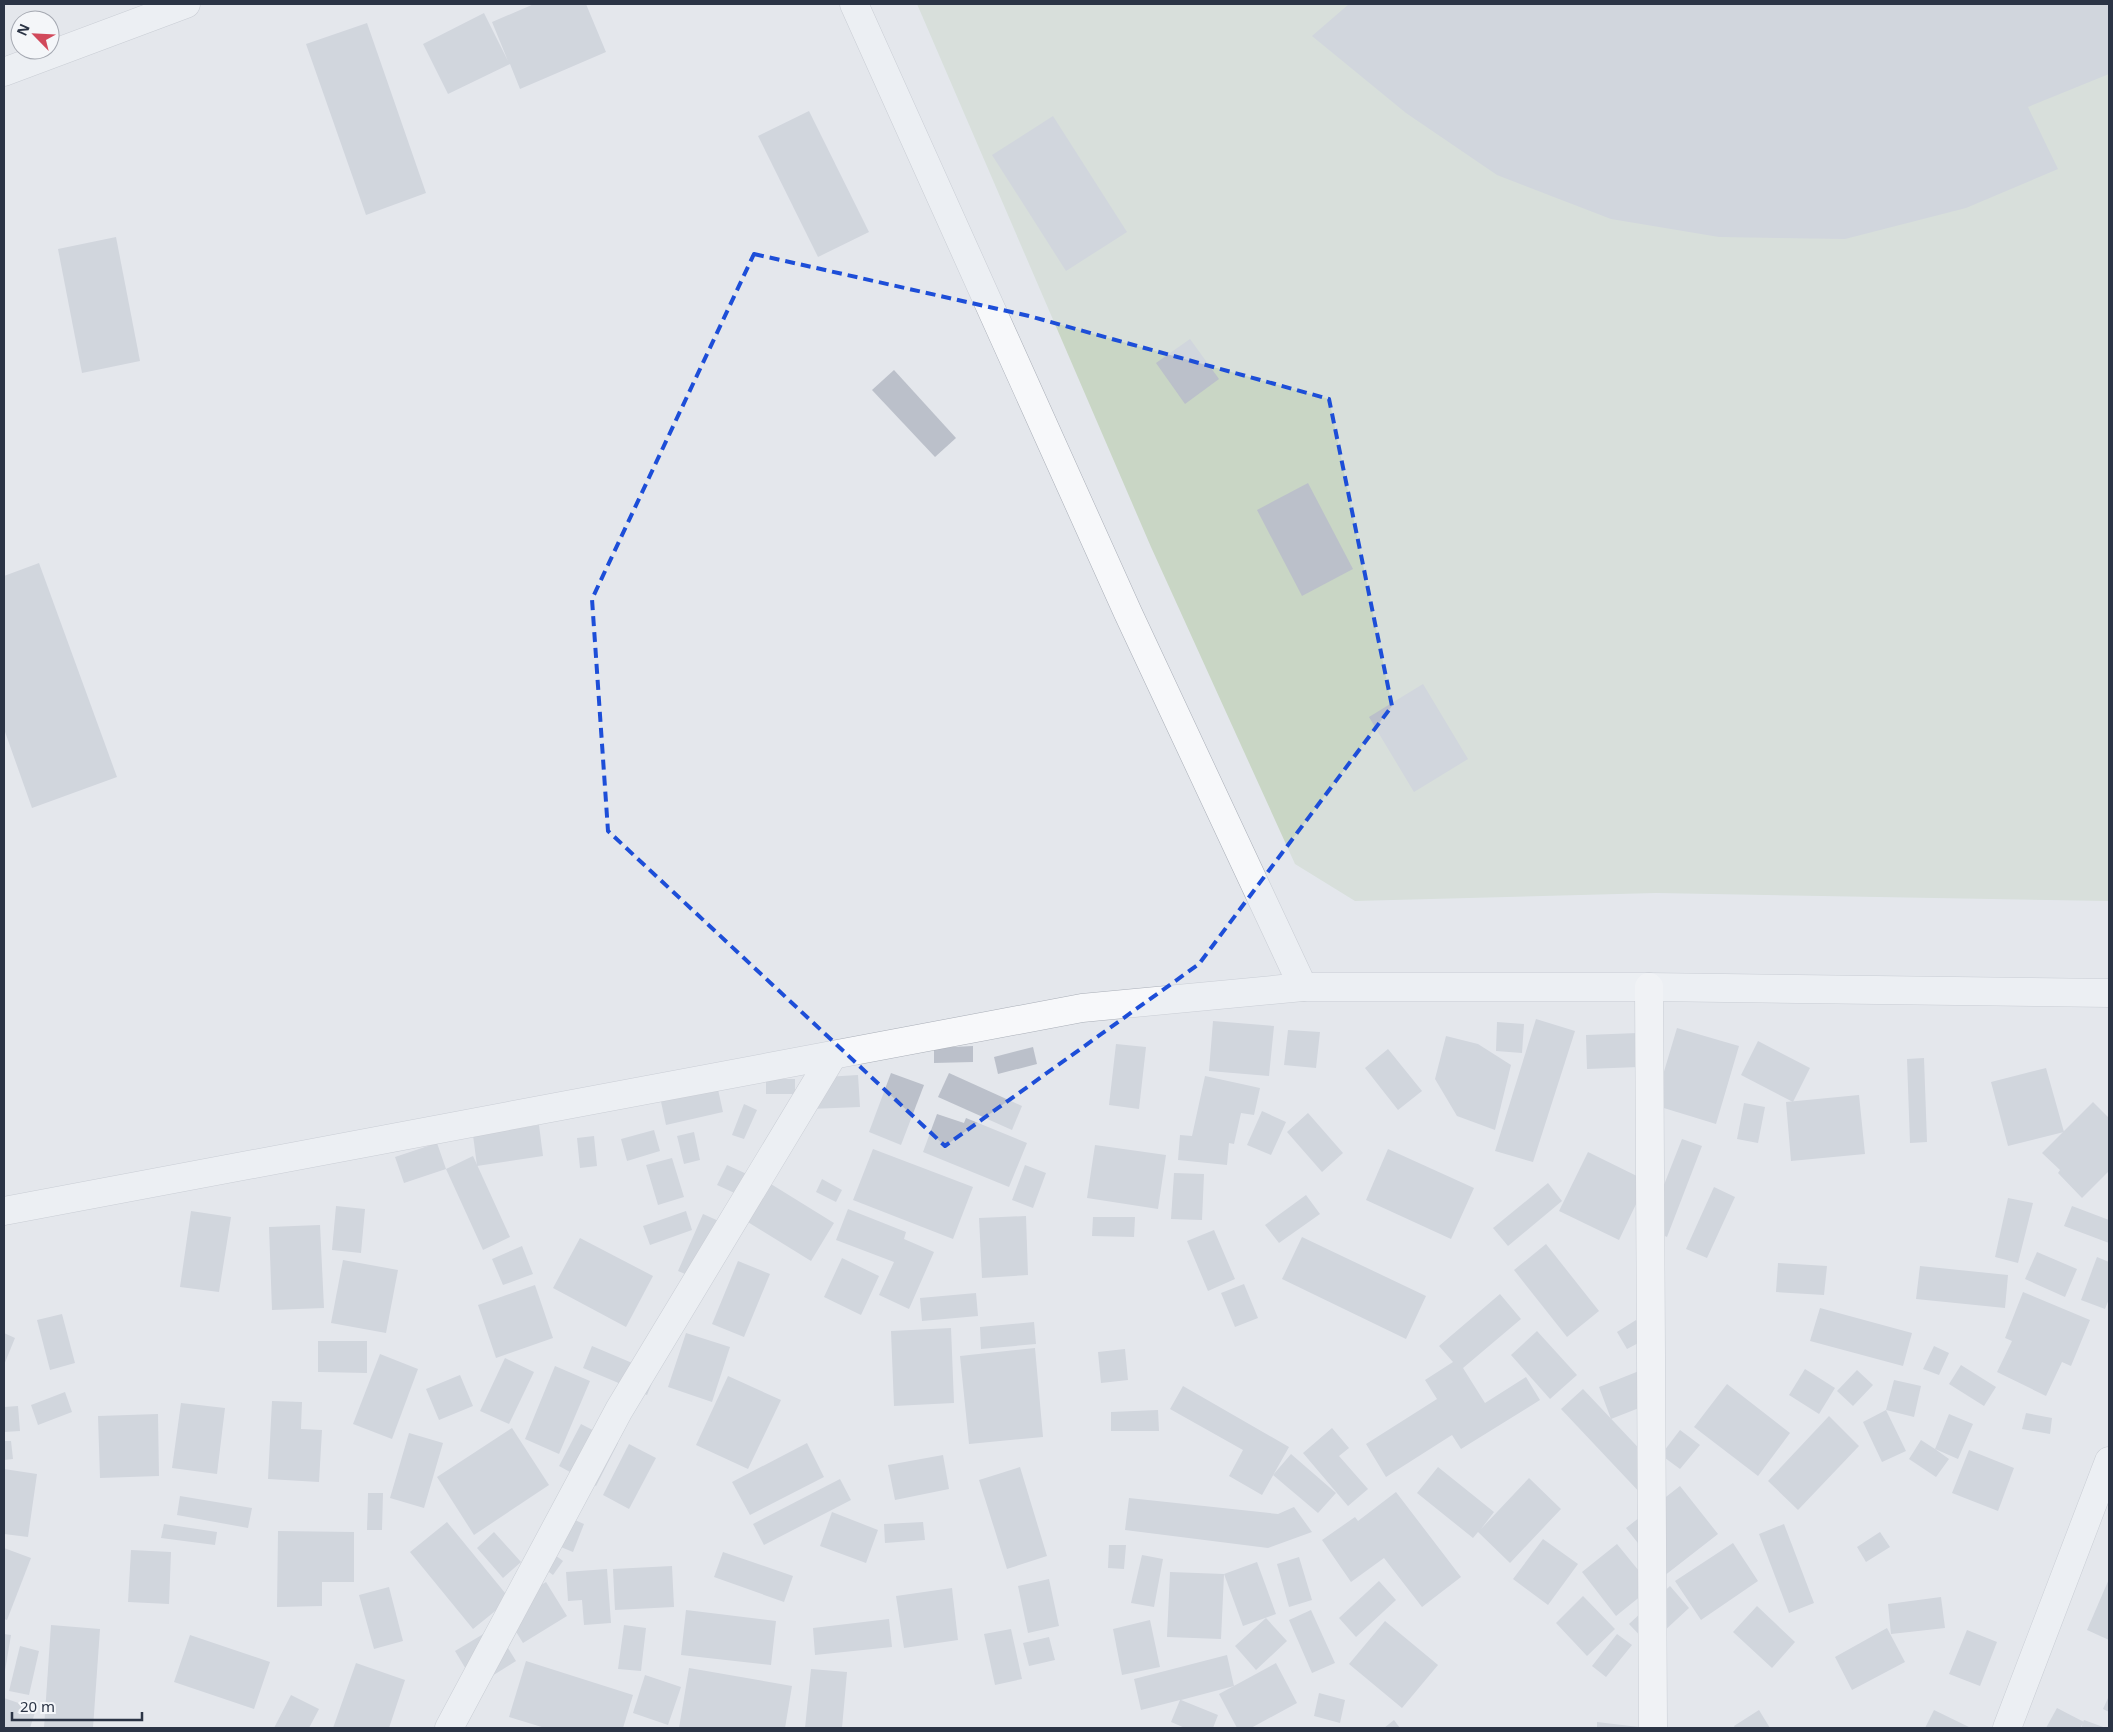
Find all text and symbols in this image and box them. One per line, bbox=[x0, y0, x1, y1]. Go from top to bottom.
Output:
north arrow bbox=[10, 10, 60, 60]
text: N bbox=[12, 20, 34, 39]
scale bar bbox=[12, 1690, 142, 1722]
text: 20 m bbox=[20, 1696, 55, 1716]

